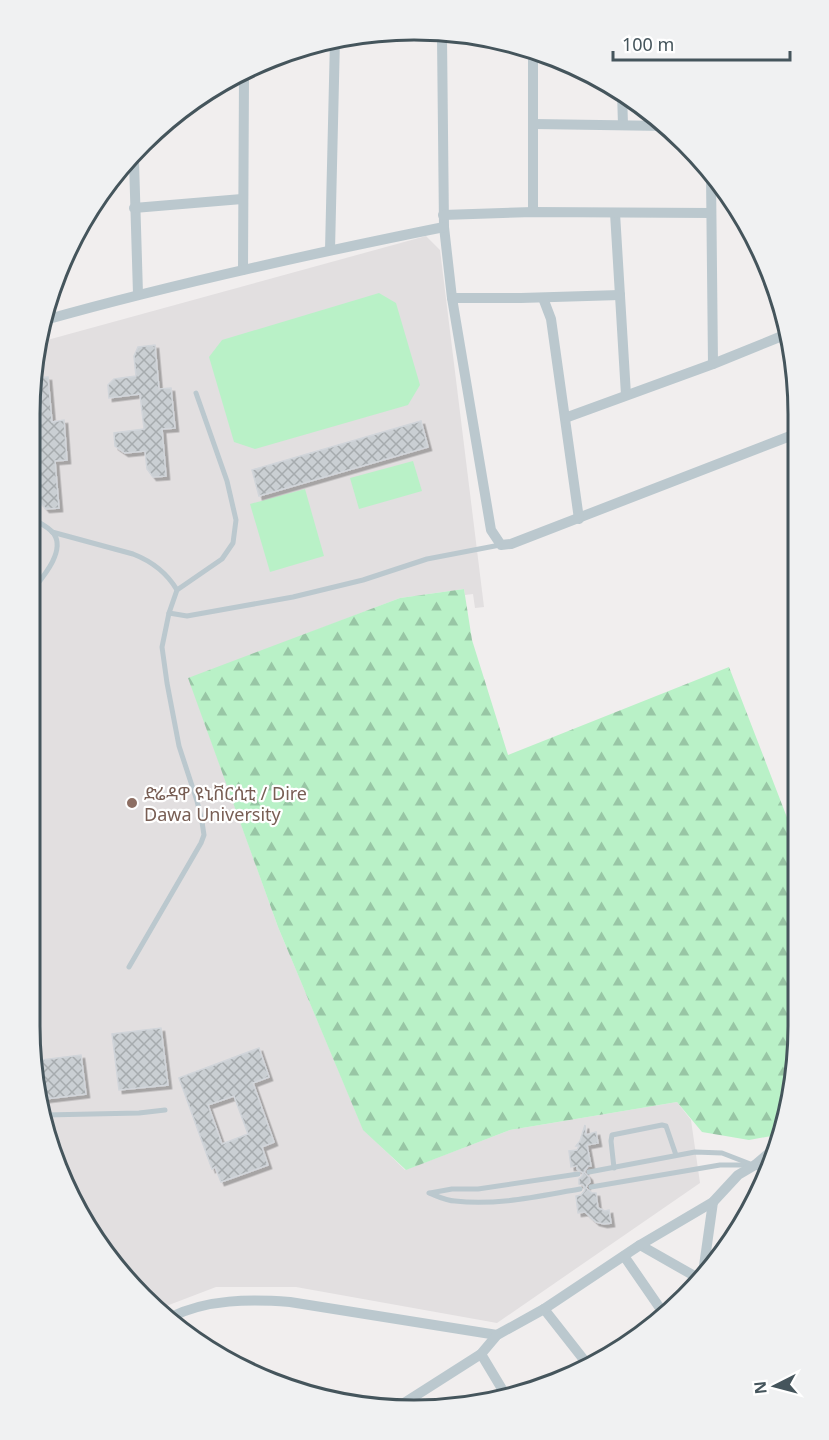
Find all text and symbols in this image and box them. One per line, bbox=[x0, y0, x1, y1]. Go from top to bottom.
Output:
scale bar bbox=[613, 24, 790, 62]
text: 100 m bbox=[622, 32, 674, 56]
place label: ድሬዳዋ ዩኒቨርሲቲ / Dire Dawa University bbox=[144, 781, 307, 826]
marker: ድሬዳዋ ዩኒቨርሲቲ / Dire Dawa University bbox=[125, 796, 139, 810]
north arrow bbox=[745, 1356, 805, 1416]
text: N bbox=[748, 1380, 772, 1395]

